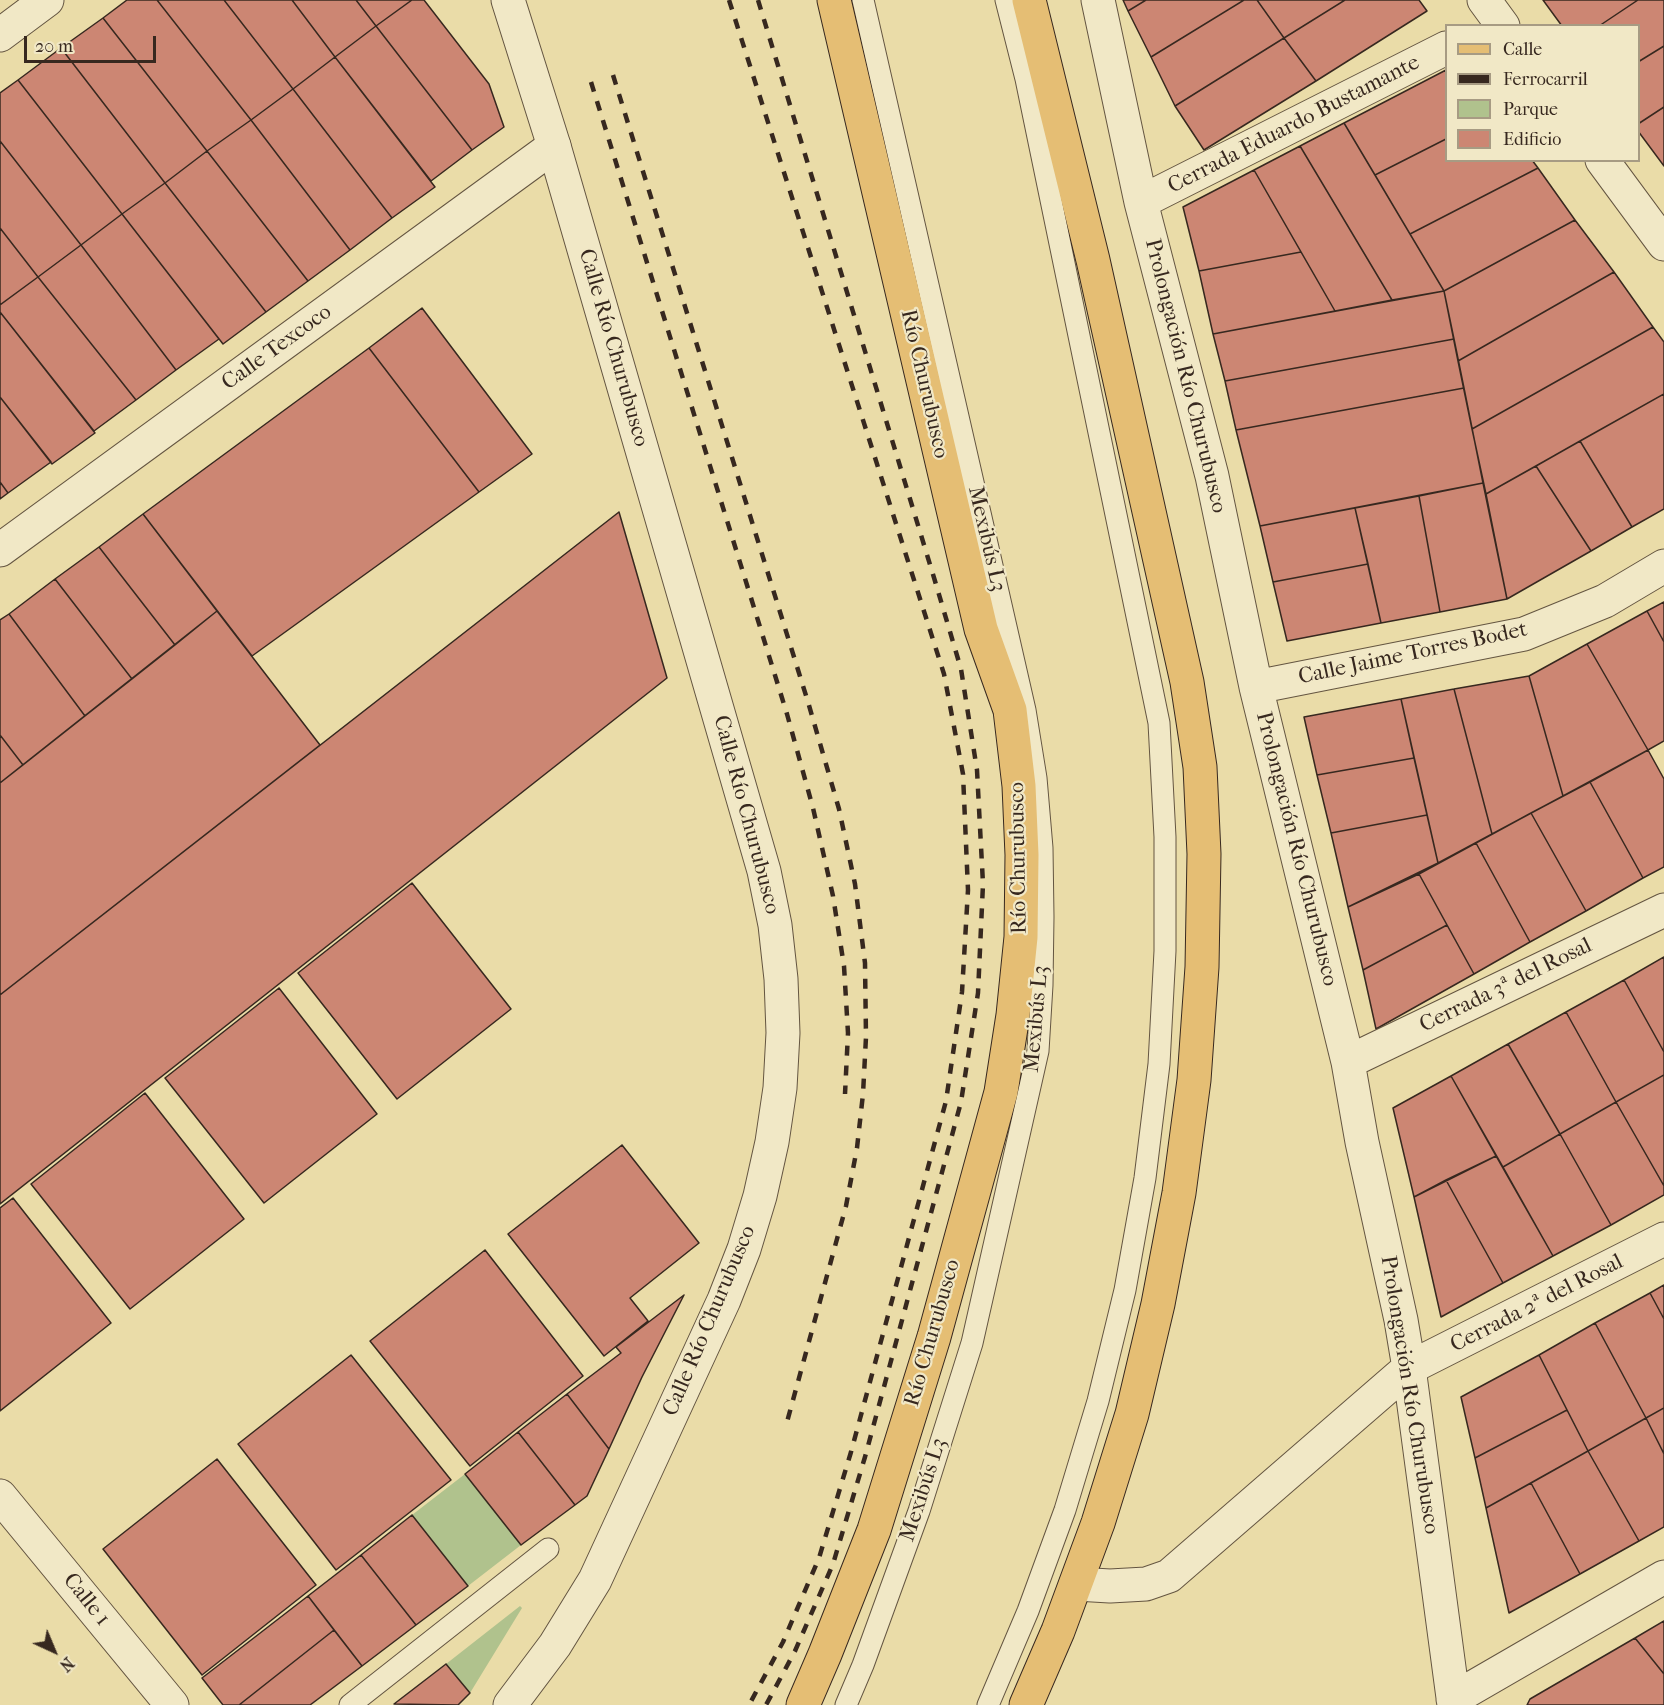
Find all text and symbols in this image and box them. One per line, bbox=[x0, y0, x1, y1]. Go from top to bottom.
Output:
scale bar bbox=[27, 24, 159, 62]
legend bbox=[1445, 24, 1640, 162]
text: 20 m bbox=[35, 36, 73, 57]
text: Calle bbox=[1503, 39, 1542, 60]
street label: Cerrada Eduardo Bustamante bbox=[1164, 50, 1424, 200]
text: Ferrocarril bbox=[1503, 69, 1588, 90]
text: Parque bbox=[1503, 99, 1558, 120]
text: Edificio bbox=[1503, 129, 1561, 150]
street label: Prolongación Río Churubusco bbox=[1138, 236, 1232, 516]
street label: Calle Río Churubusco bbox=[572, 246, 654, 450]
street label: Calle Texcoco bbox=[217, 299, 337, 397]
street label: Río Churubusco bbox=[894, 307, 954, 461]
street label: Mexibús L3 bbox=[961, 484, 1011, 594]
street label: Calle Jaime Torres Bodet bbox=[1296, 617, 1530, 691]
street label: Prolongación Río Churubusco bbox=[1249, 709, 1343, 989]
street label: Calle Río Churubusco bbox=[707, 713, 785, 917]
street label: Río Churubusco bbox=[1004, 782, 1034, 934]
street label: Cerrada 3ª del Rosal bbox=[1416, 933, 1596, 1039]
street label: Mexibús L3 bbox=[1019, 964, 1055, 1074]
street label: Calle Río Churubusco bbox=[658, 1222, 762, 1420]
street label: Cerrada 2ª del Rosal bbox=[1446, 1249, 1628, 1359]
street label: Prolongación Río Churubusco bbox=[1374, 1254, 1444, 1536]
street label: Río Churubusco bbox=[899, 1256, 967, 1410]
street label: Mexibús L3 bbox=[895, 1435, 953, 1545]
street label: Calle 1 bbox=[57, 1568, 115, 1632]
north arrow bbox=[24, 1621, 84, 1681]
text: N bbox=[56, 1653, 78, 1675]

